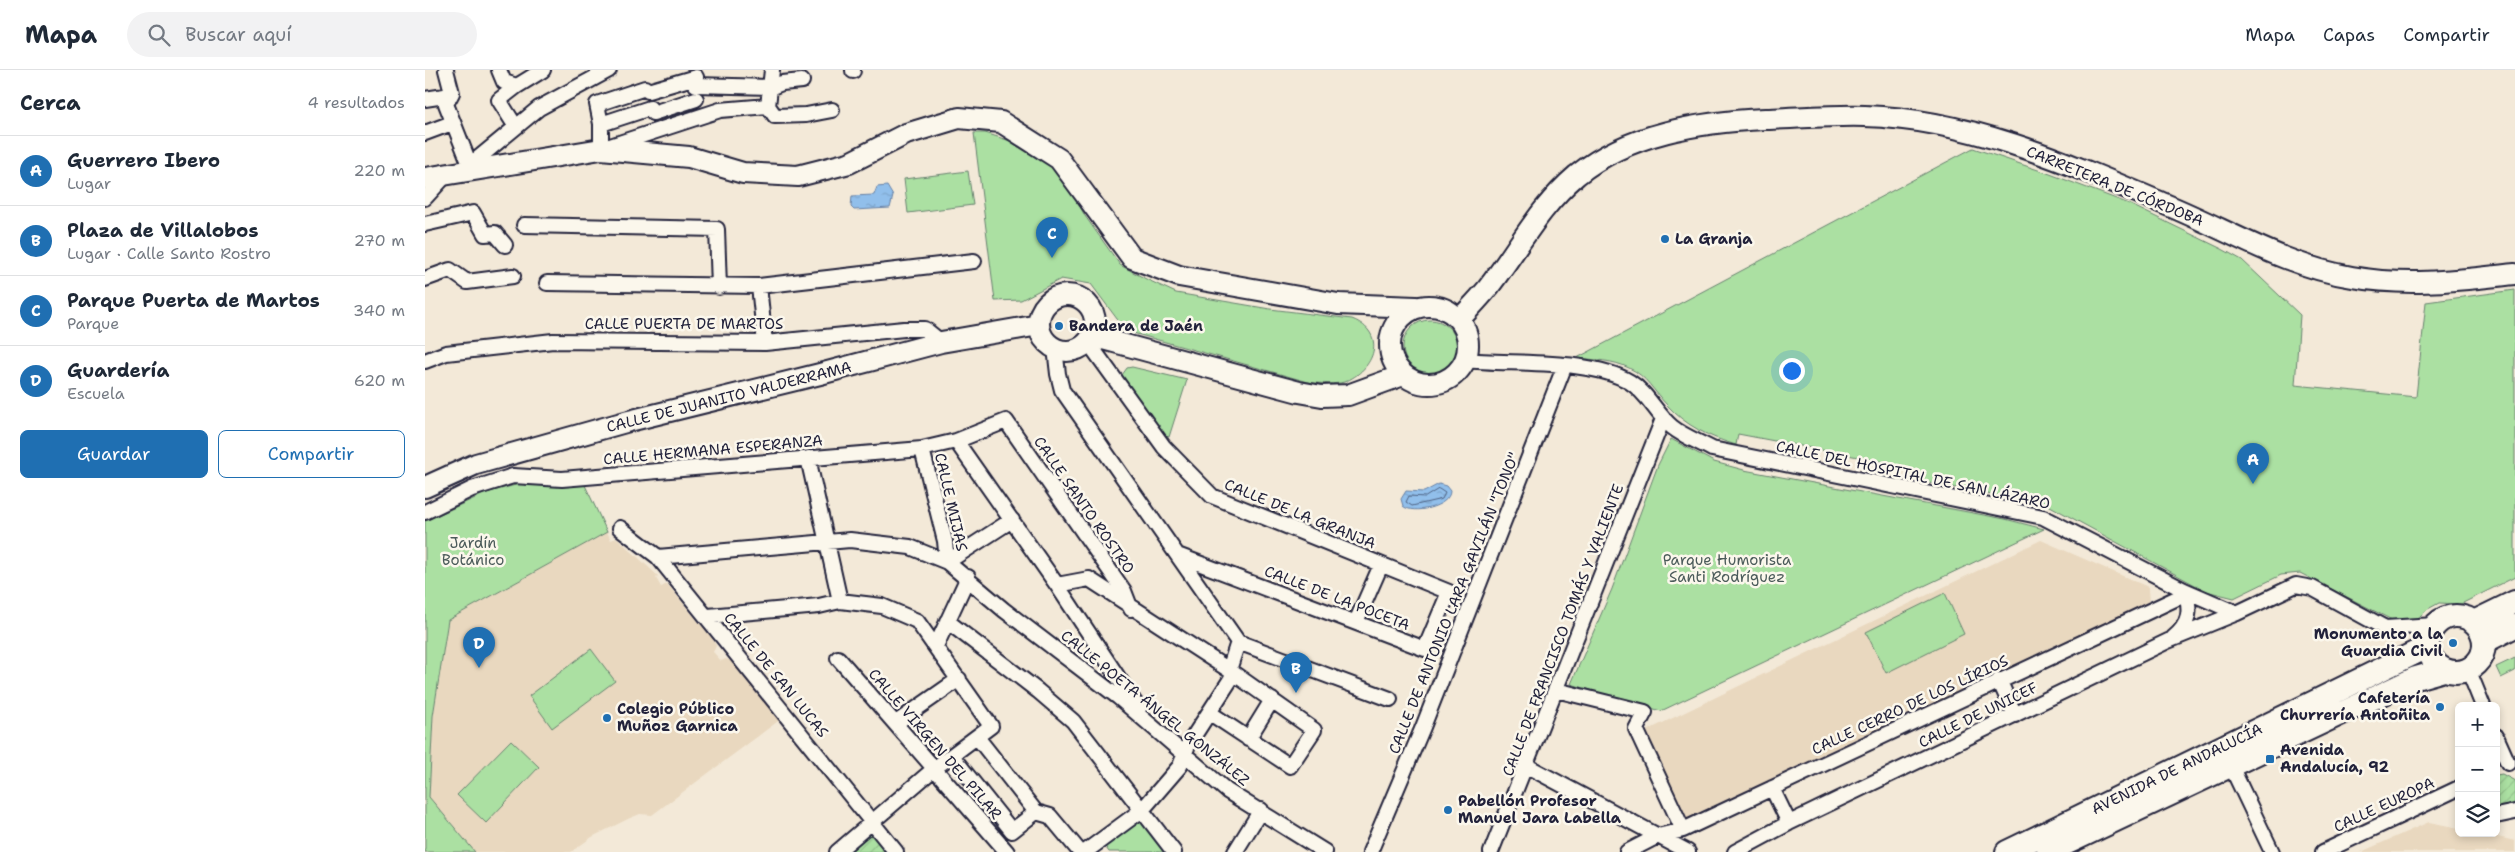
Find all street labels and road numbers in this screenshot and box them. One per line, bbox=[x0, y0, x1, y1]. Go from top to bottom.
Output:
street label: CARRETERA DE CÓRDOBA bbox=[2023, 140, 2207, 231]
street label: CALLE PUERTA DE MARTOS bbox=[585, 314, 783, 334]
street label: CALLE DE JUANITO VALDERRAMA bbox=[604, 357, 854, 437]
street label: CALLE HERMANA ESPERANZA bbox=[602, 430, 824, 470]
street label: CALLE SANTO ROSTRO bbox=[1029, 432, 1139, 578]
street label: CALLE DEL HOSPITAL DE SAN LÁZARO bbox=[1774, 435, 2052, 514]
street label: CALLE DE ANTONIO LARA GAVILÁN "TONO" bbox=[1383, 449, 1524, 757]
street label: CALLE MIJAS bbox=[930, 451, 972, 553]
street label: CALLE DE LA GRANJA bbox=[1221, 474, 1379, 554]
street label: CALLE DE FRANCISCO TOMÁS Y VALIENTE bbox=[1497, 481, 1628, 779]
street label: CALLE DE LA POCETA bbox=[1261, 561, 1413, 635]
street label: CALLE DE SAN LUCAS bbox=[719, 608, 833, 742]
street label: CALLE POETA ÁNGEL GONZÁLEZ bbox=[1057, 625, 1254, 790]
street label: CALLE CERRO DE LOS LÍRIOS bbox=[1808, 650, 2011, 759]
street label: CALLE VIRGEN DEL PILAR bbox=[864, 665, 1006, 823]
street label: CALLE DE UNICEF bbox=[1915, 677, 2041, 753]
street label: AVENIDA DE ANDALUCÍA bbox=[2088, 718, 2266, 819]
street label: CALLE EUROPA bbox=[2330, 773, 2438, 837]

